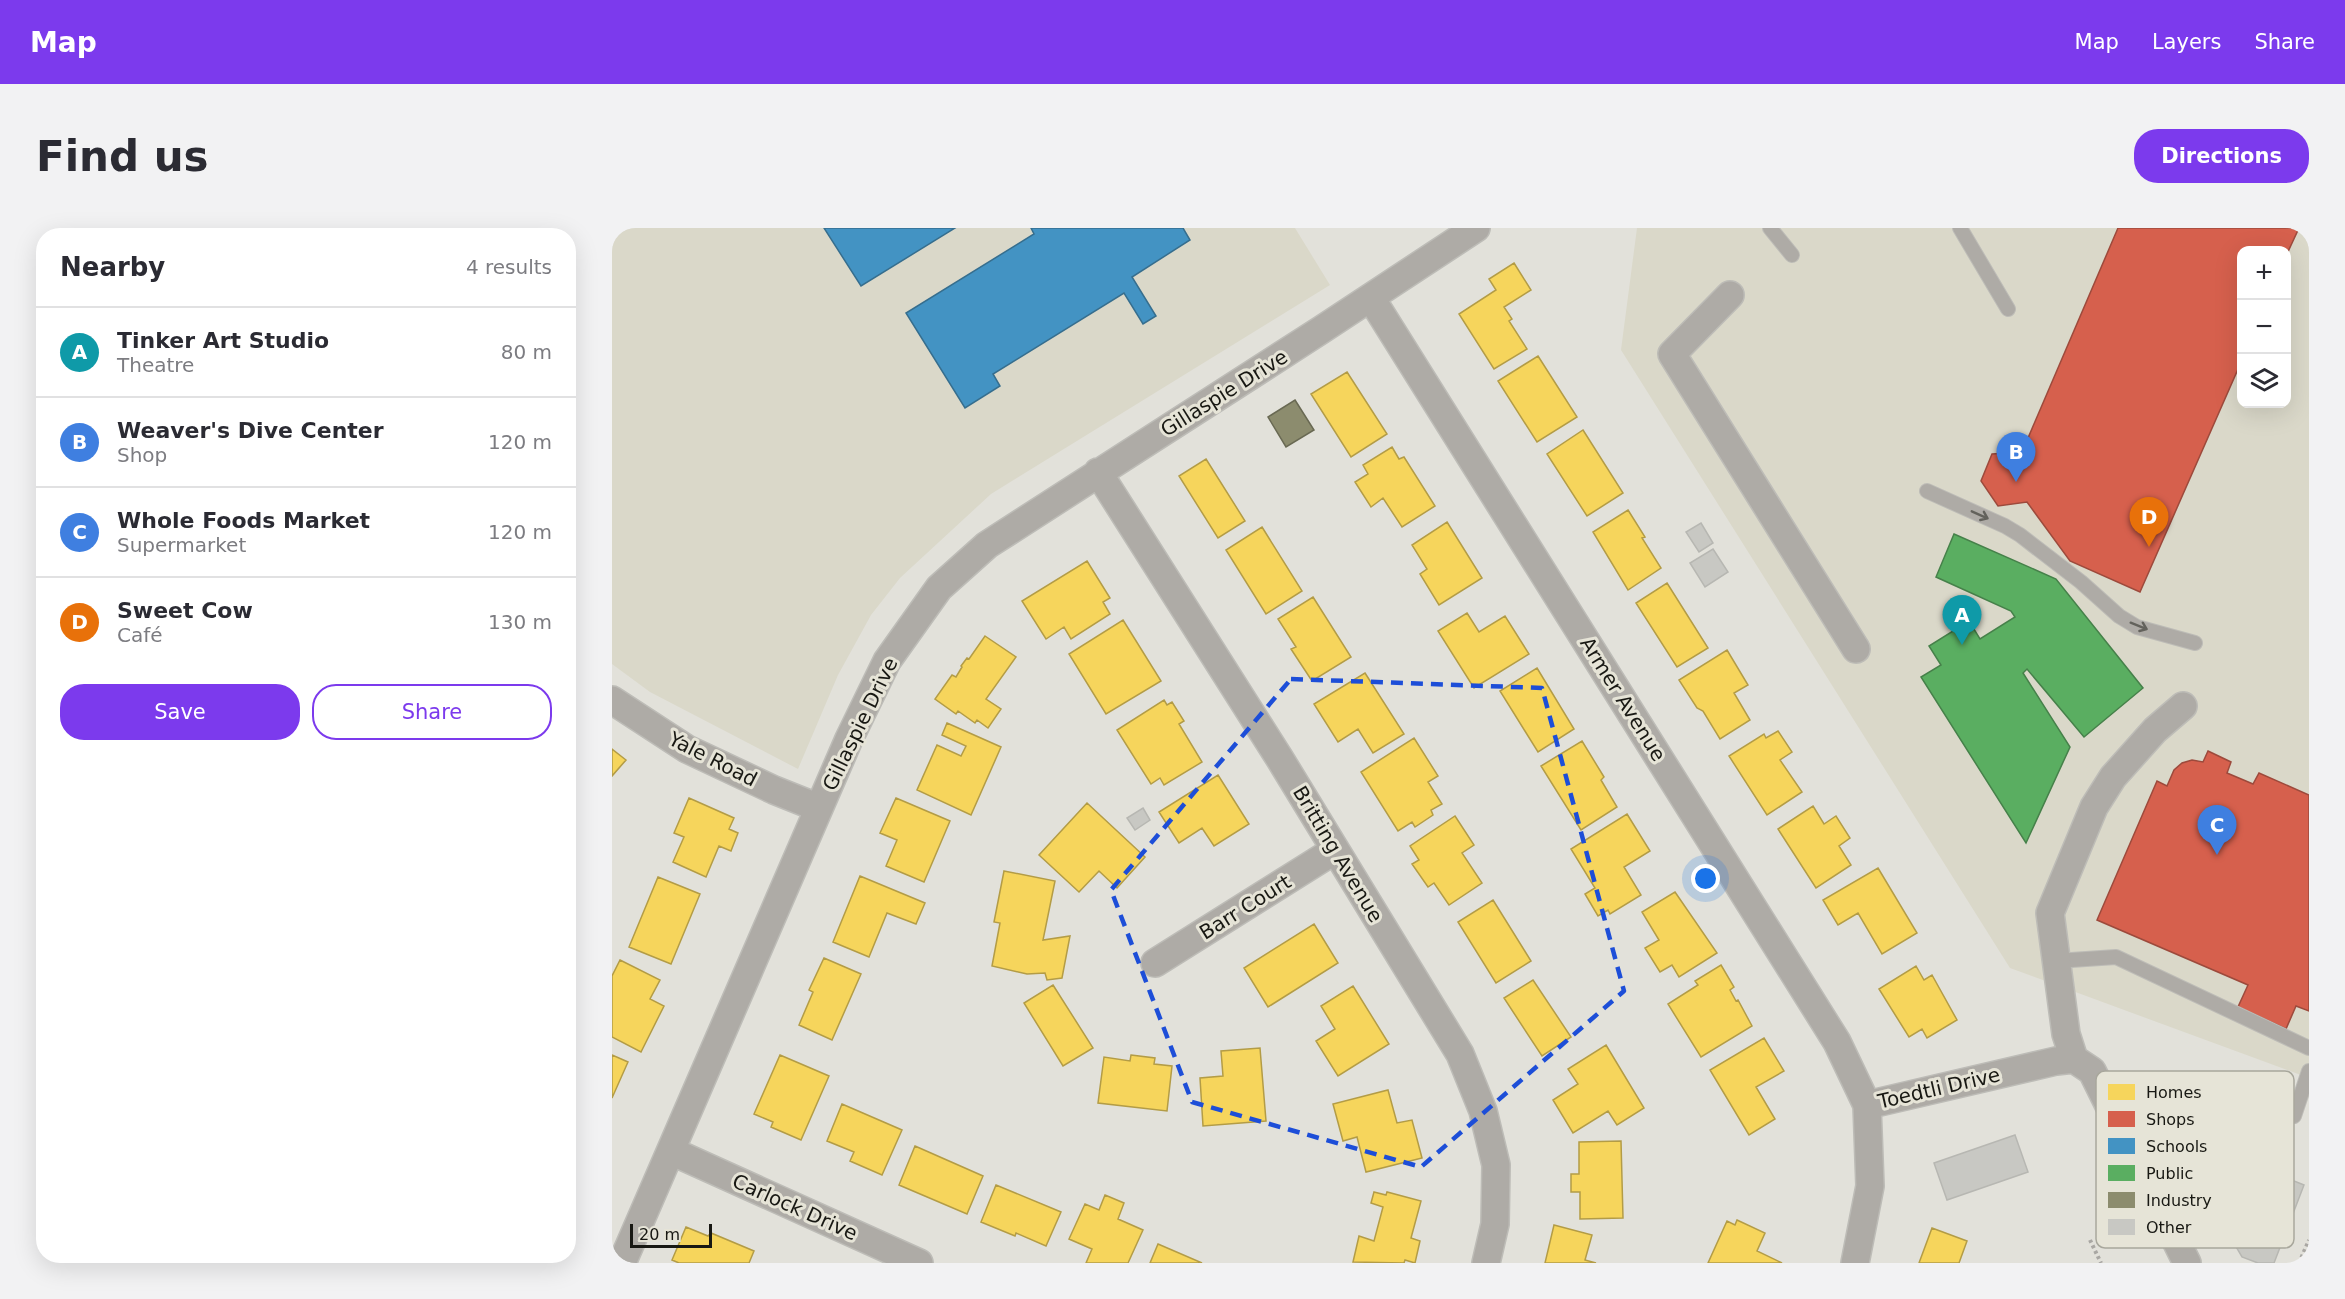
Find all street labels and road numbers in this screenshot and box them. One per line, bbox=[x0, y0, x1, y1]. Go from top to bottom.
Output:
street label: Gillaspie Drive bbox=[1156, 344, 1292, 442]
street label: Armer Avenue bbox=[1575, 632, 1671, 766]
street label: Gillaspie Drive bbox=[817, 654, 903, 794]
street label: Yale Road bbox=[664, 726, 761, 792]
street label: Britting Avenue bbox=[1288, 781, 1388, 927]
street label: Barr Court bbox=[1195, 869, 1295, 945]
street label: Toedtli Drive bbox=[1875, 1062, 2002, 1114]
street label: Carlock Drive bbox=[729, 1169, 861, 1245]

